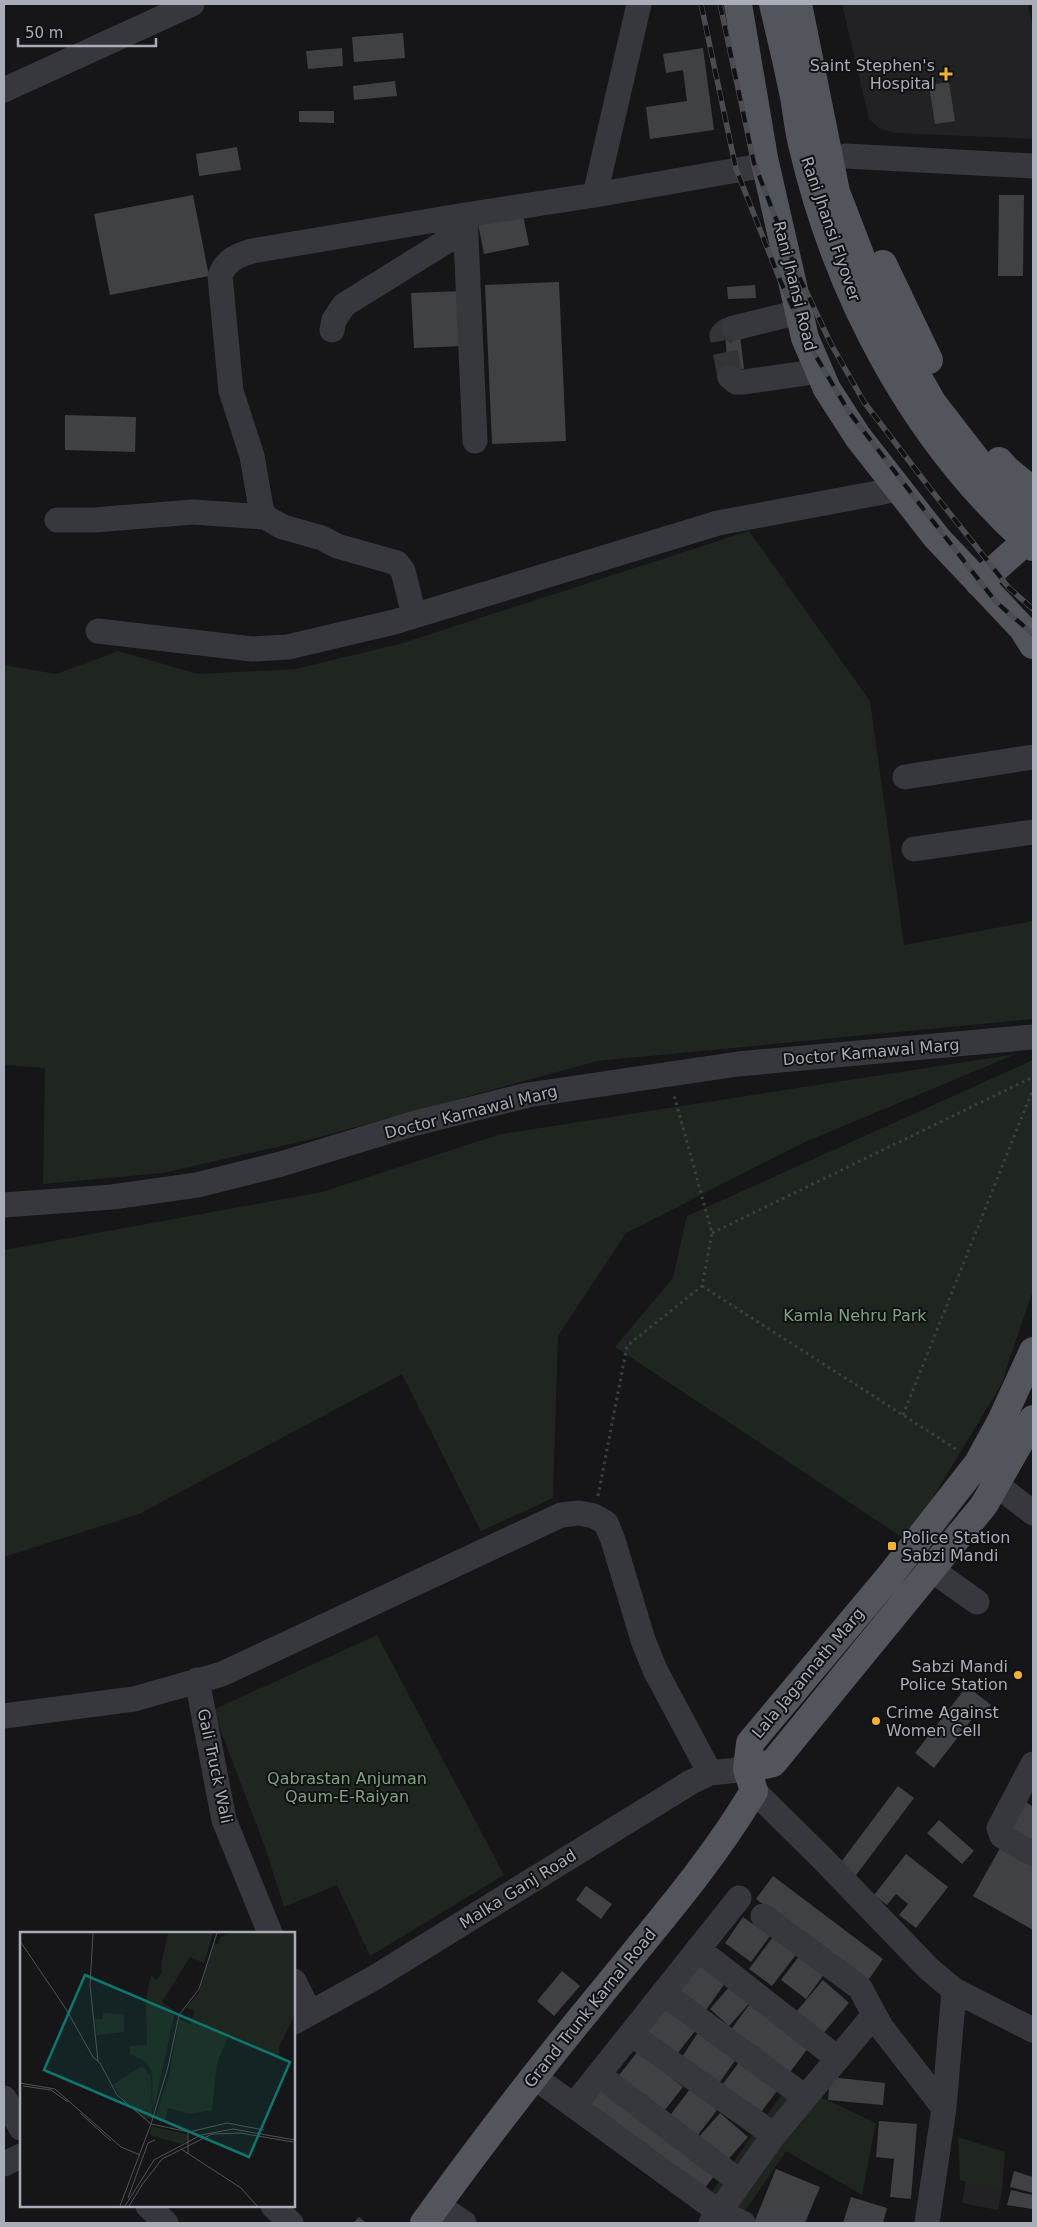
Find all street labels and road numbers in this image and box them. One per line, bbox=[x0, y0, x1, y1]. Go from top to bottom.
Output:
street label: Rani Jhansi Flyover bbox=[797, 154, 865, 304]
street label: Rani Jhansi Road bbox=[770, 219, 820, 353]
street label: Doctor Karnawal Marg bbox=[782, 1035, 960, 1069]
street label: Doctor Karnawal Marg bbox=[383, 1081, 559, 1143]
street label: Lala Jagannath Marg bbox=[748, 1604, 868, 1742]
street label: Gali Truck Wali bbox=[194, 1707, 236, 1825]
street label: Malka Ganj Road bbox=[456, 1845, 580, 1933]
street label: Grand Trunk Karnal Road bbox=[520, 1925, 660, 2091]

